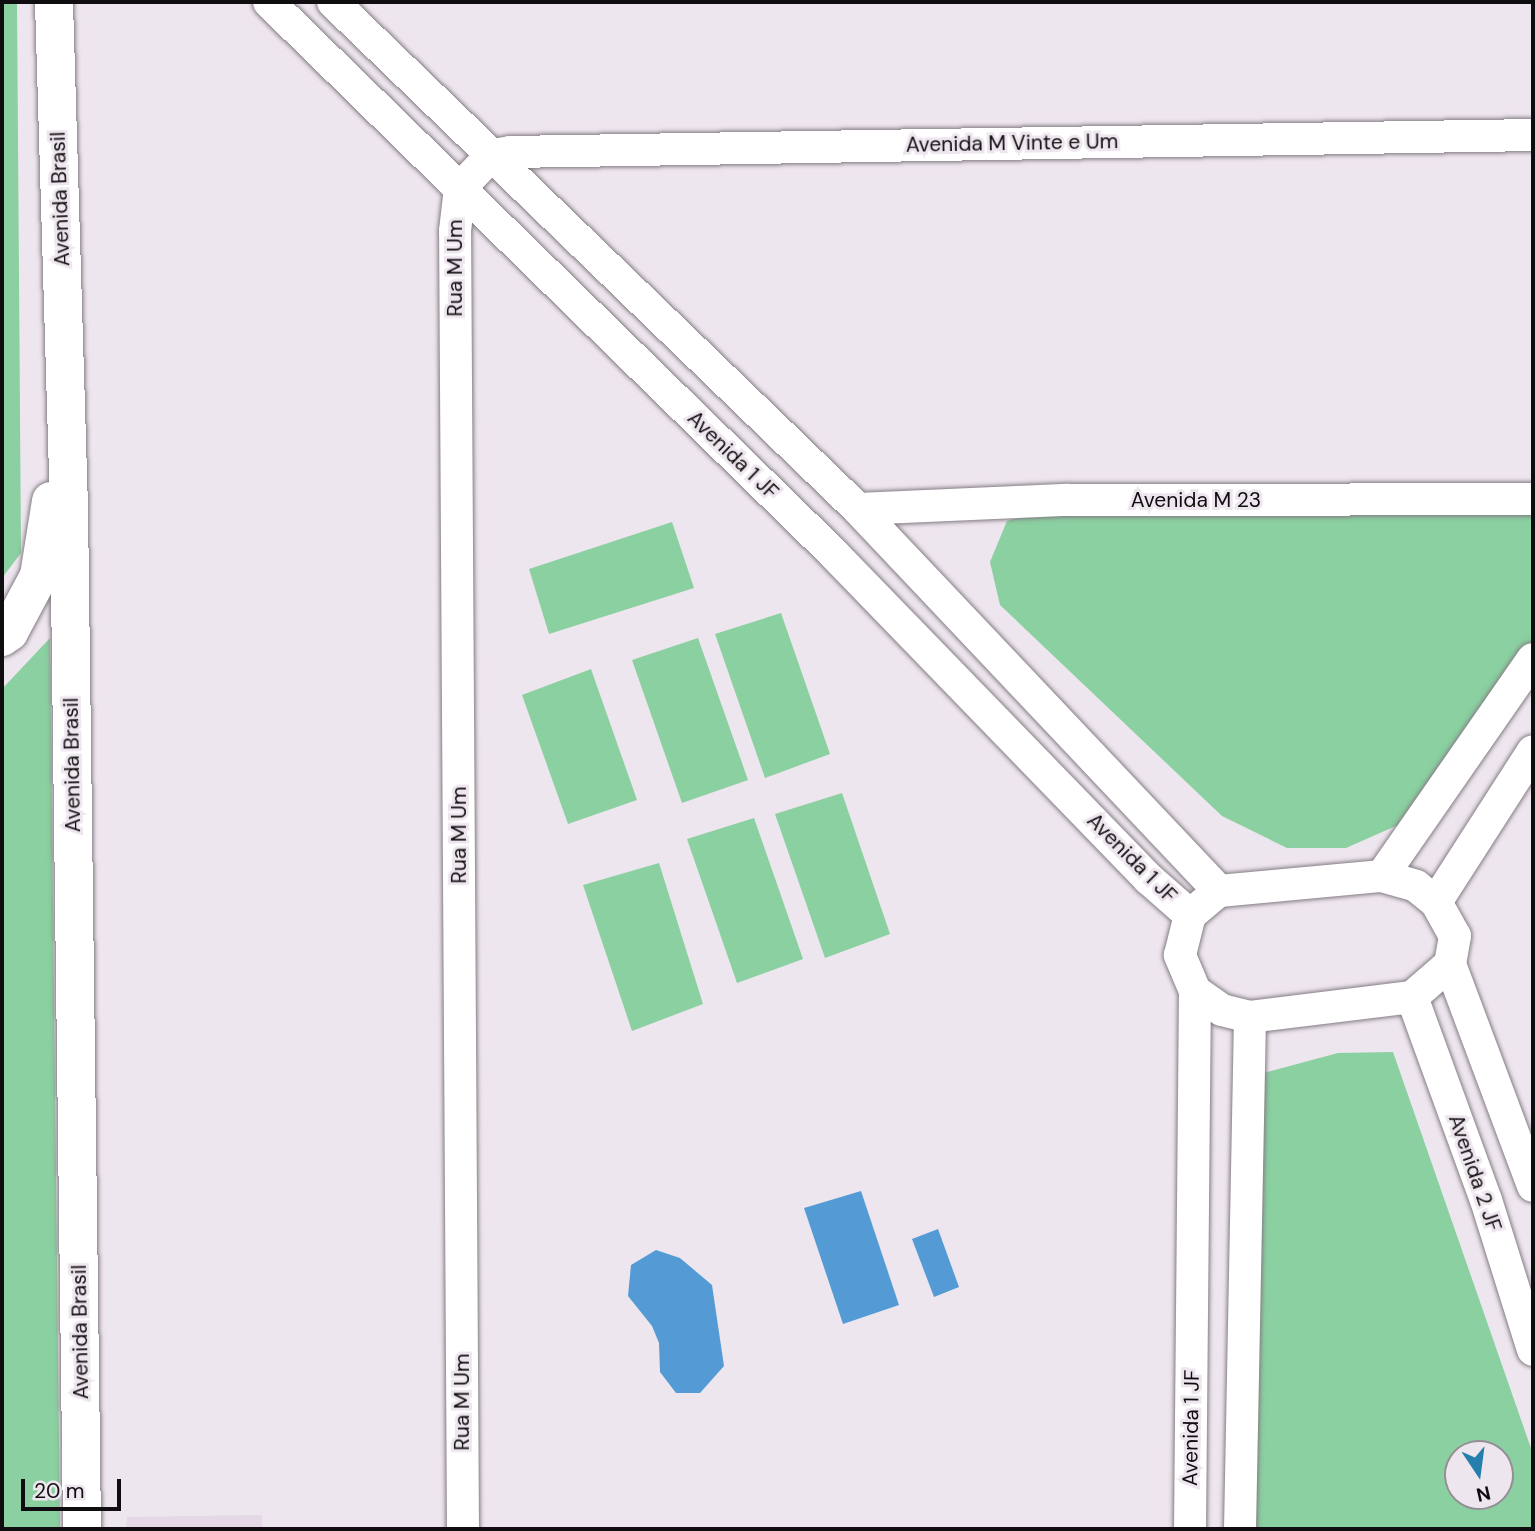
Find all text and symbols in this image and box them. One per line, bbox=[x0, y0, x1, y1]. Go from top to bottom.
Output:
street label: Avenida M Vinte e Um bbox=[906, 129, 1118, 157]
street label: Avenida Brasil bbox=[45, 131, 75, 267]
street label: Rua M Um bbox=[442, 219, 468, 317]
street label: Avenida 1 JF bbox=[682, 405, 784, 505]
street label: Avenida M 23 bbox=[1131, 487, 1261, 513]
street label: Avenida Brasil bbox=[58, 697, 86, 833]
street label: Rua M Um bbox=[446, 786, 472, 884]
street label: Avenida 1 JF bbox=[1082, 808, 1182, 908]
street label: Avenida 2 JF bbox=[1443, 1111, 1507, 1235]
street label: Avenida Brasil bbox=[66, 1264, 94, 1400]
street label: Rua M Um bbox=[449, 1353, 475, 1451]
street label: Avenida 1 JF bbox=[1177, 1370, 1205, 1486]
north arrow bbox=[1444, 1440, 1514, 1510]
scale bar bbox=[24, 1464, 124, 1508]
text: 20 m bbox=[34, 1477, 85, 1505]
text: N bbox=[1474, 1480, 1493, 1508]

